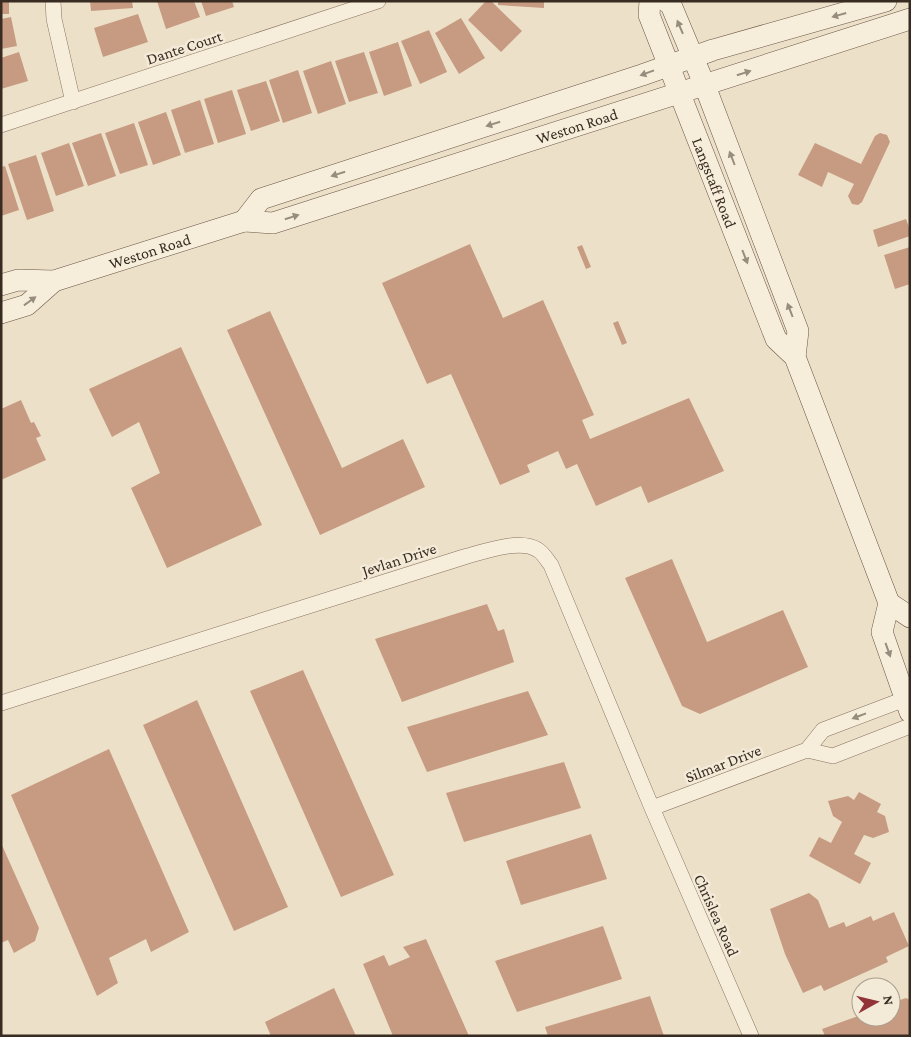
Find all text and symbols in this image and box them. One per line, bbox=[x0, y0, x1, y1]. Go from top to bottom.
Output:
one-way arrow bbox=[831, 11, 846, 19]
one-way arrow bbox=[675, 19, 683, 34]
street label: Dante Court bbox=[144, 27, 225, 68]
one-way arrow bbox=[736, 68, 751, 76]
one-way arrow bbox=[639, 69, 654, 77]
street label: Weston Road bbox=[534, 105, 620, 147]
one-way arrow bbox=[485, 121, 500, 128]
street label: Langstaff Road bbox=[689, 135, 740, 231]
one-way arrow bbox=[728, 150, 736, 165]
one-way arrow bbox=[330, 170, 345, 178]
one-way arrow bbox=[284, 212, 299, 220]
street label: Weston Road bbox=[107, 230, 193, 272]
one-way arrow bbox=[741, 250, 749, 264]
one-way arrow bbox=[23, 296, 37, 306]
one-way arrow bbox=[786, 302, 794, 317]
street label: Jevlan Drive bbox=[358, 539, 439, 581]
one-way arrow bbox=[884, 643, 892, 658]
one-way arrow bbox=[851, 712, 866, 720]
street label: Silmar Drive bbox=[683, 741, 763, 786]
street label: Chrislea Road bbox=[691, 871, 742, 960]
north arrow bbox=[851, 977, 901, 1027]
text: N bbox=[880, 994, 898, 1006]

